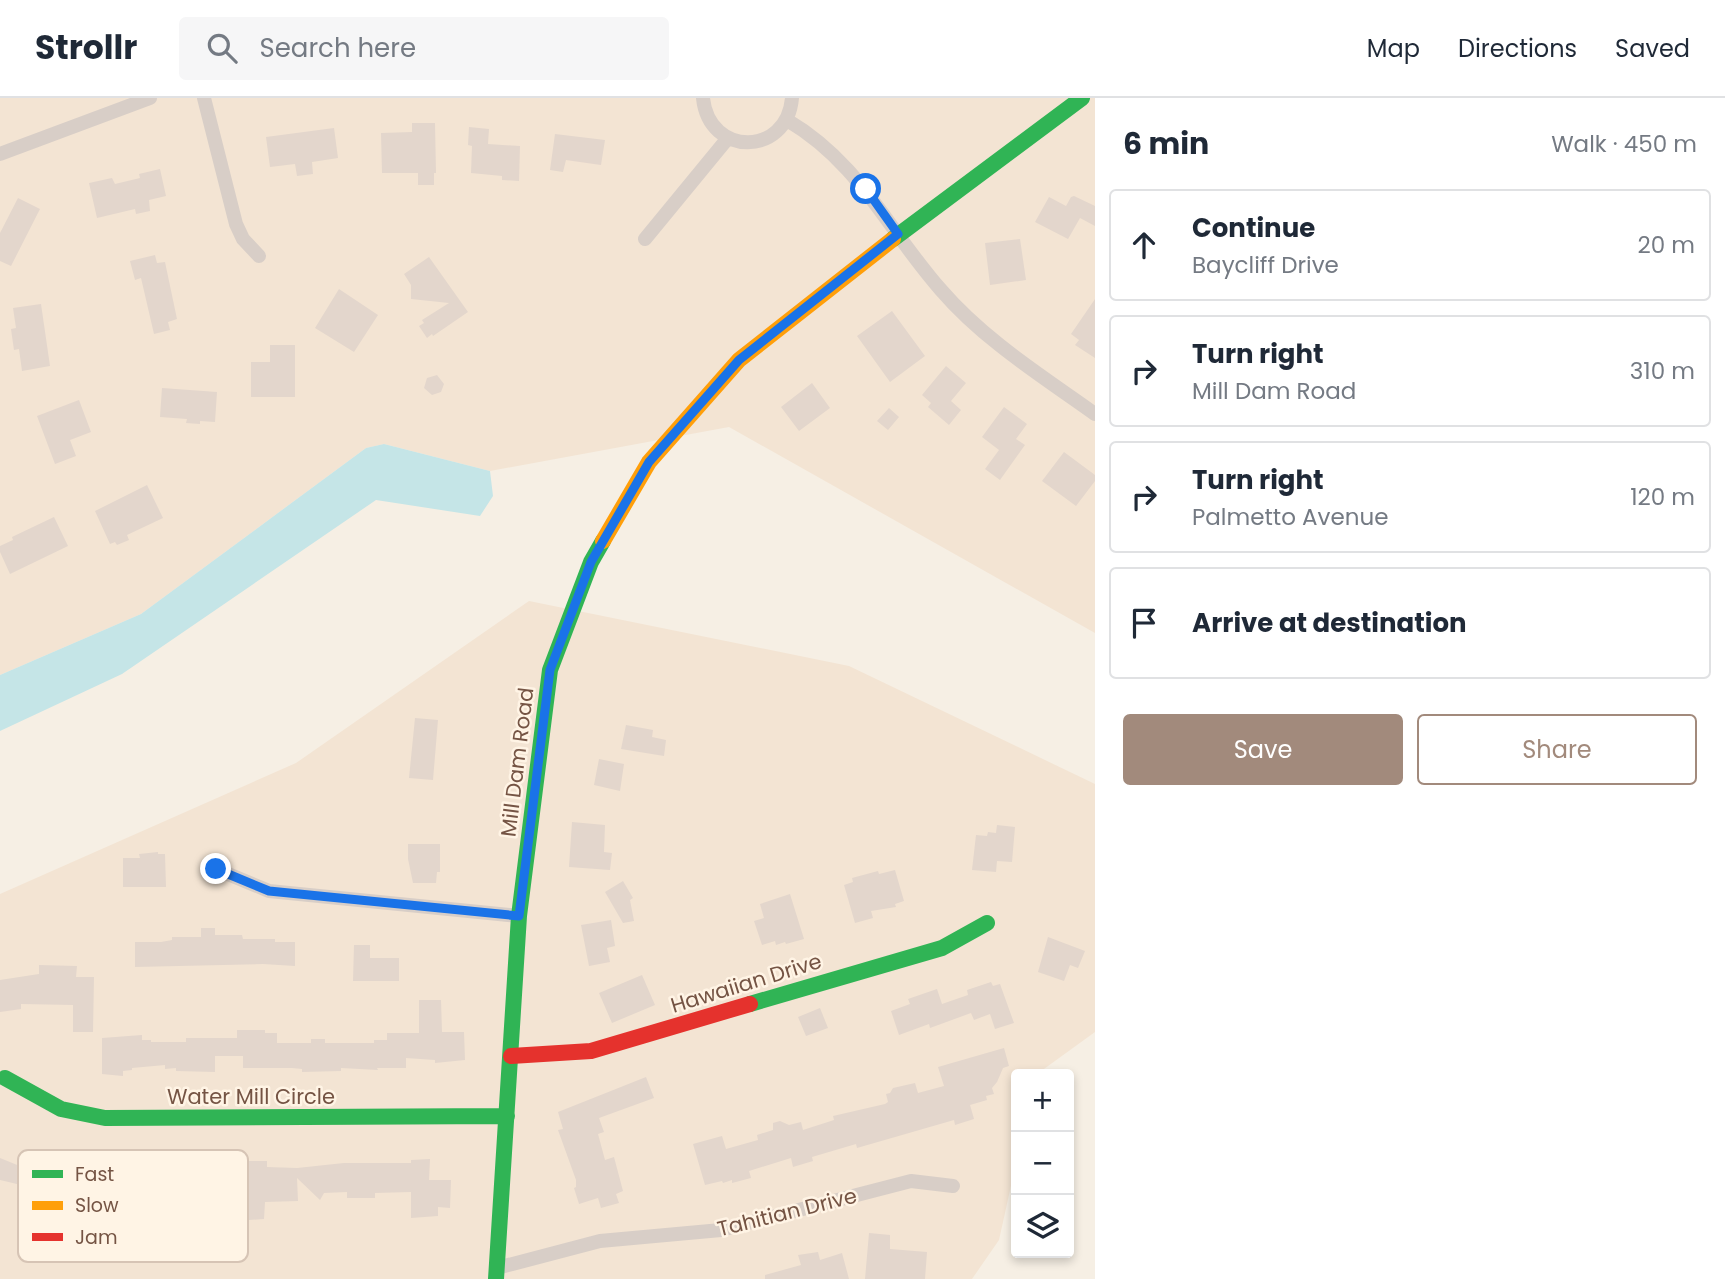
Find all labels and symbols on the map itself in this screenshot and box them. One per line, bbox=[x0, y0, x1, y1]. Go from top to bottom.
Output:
route start bbox=[850, 173, 881, 204]
street label: Mill Dam Road bbox=[493, 686, 541, 838]
route end bbox=[200, 853, 231, 884]
street label: Hawaiian Drive bbox=[667, 946, 825, 1020]
street label: Water Mill Circle bbox=[167, 1082, 335, 1111]
legend bbox=[18, 1150, 248, 1262]
text: Fast bbox=[75, 1161, 114, 1188]
street label: Tahitian Drive bbox=[714, 1181, 860, 1243]
text: Slow bbox=[75, 1192, 119, 1219]
text: Jam bbox=[75, 1224, 117, 1251]

